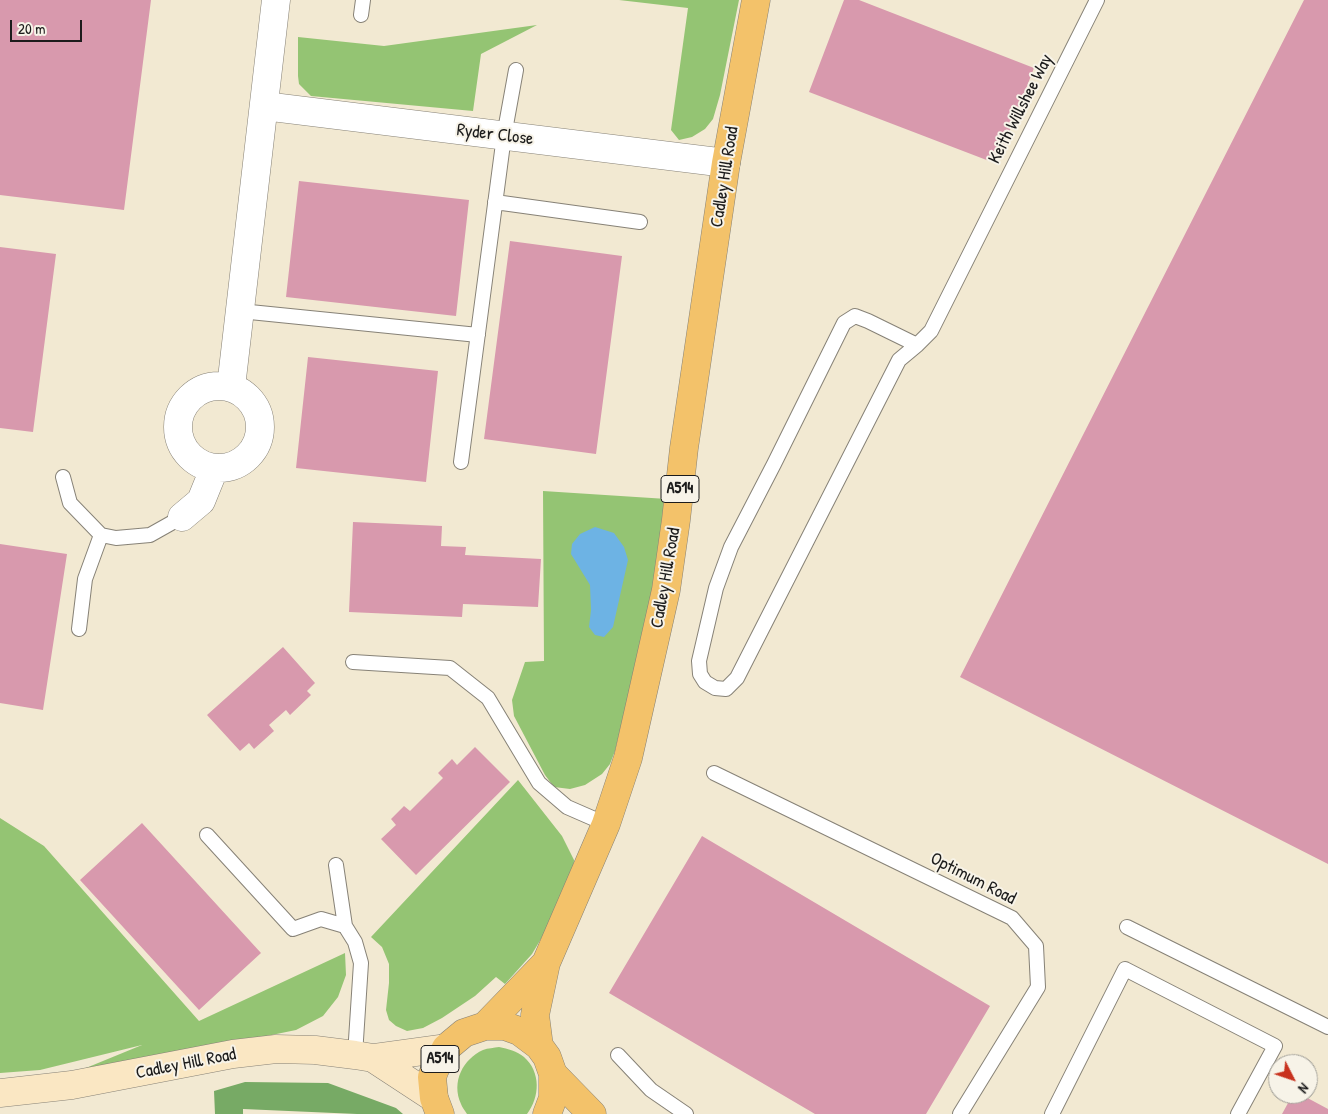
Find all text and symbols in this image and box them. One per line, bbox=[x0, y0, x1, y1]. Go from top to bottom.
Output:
scale bar bbox=[12, 10, 85, 42]
text: 20 m bbox=[18, 18, 45, 39]
street label: Keith Willshee Way bbox=[984, 51, 1058, 167]
street label: Ryder Close bbox=[455, 120, 535, 150]
street label: Cadley Hill Road bbox=[706, 125, 744, 229]
road number: A514 bbox=[661, 476, 699, 502]
street label: Cadley Hill Road bbox=[647, 526, 685, 630]
street label: Optimum Road bbox=[927, 848, 1019, 910]
street label: Cadley Hill Road bbox=[134, 1044, 238, 1084]
road number: A514 bbox=[421, 1046, 459, 1072]
north arrow bbox=[1268, 1054, 1318, 1104]
text: N bbox=[1294, 1079, 1314, 1098]

